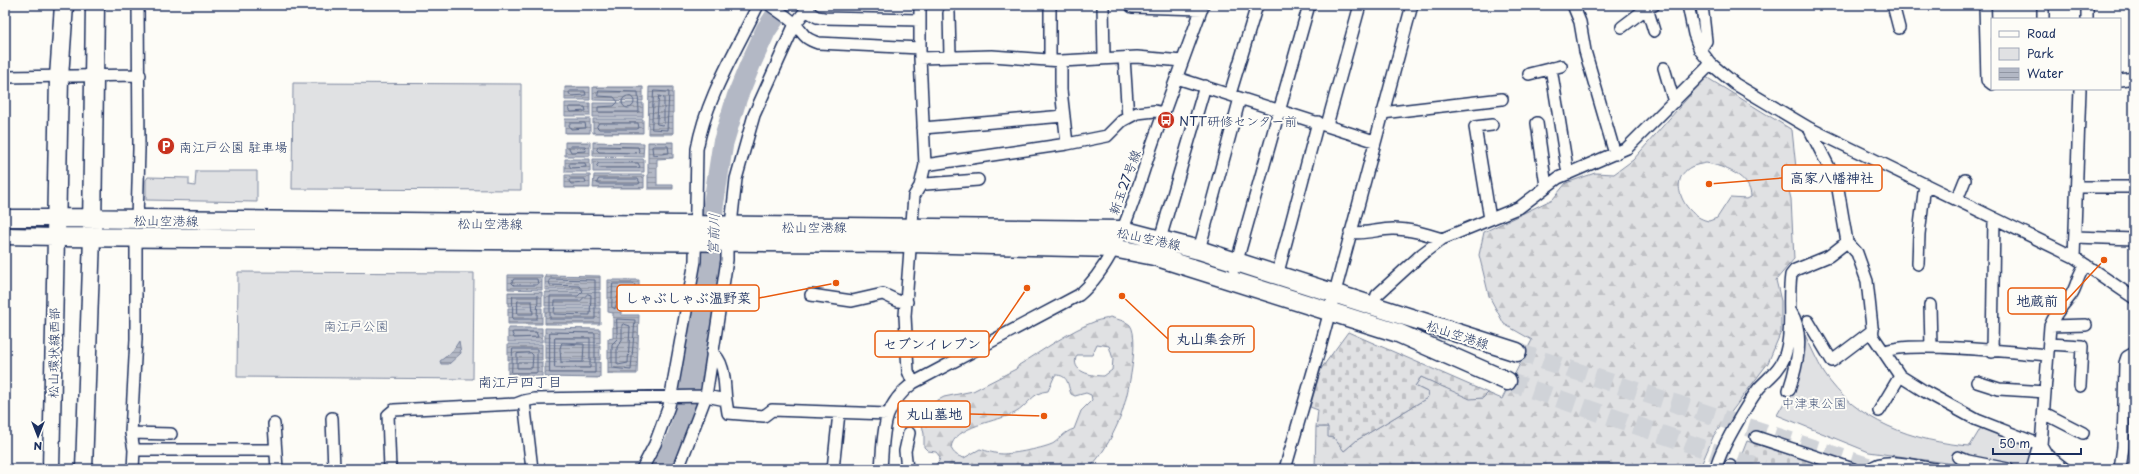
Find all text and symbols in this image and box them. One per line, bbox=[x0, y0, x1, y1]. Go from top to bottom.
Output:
legend bbox=[1991, 18, 2121, 90]
text: Road bbox=[2027, 24, 2056, 42]
text: Park bbox=[2027, 44, 2054, 62]
text: Water bbox=[2027, 64, 2064, 82]
bus stop icon: NTT研修センター前 bbox=[1156, 110, 1176, 130]
place label: NTT研修センター前 bbox=[1179, 111, 1297, 130]
parking icon: 南江戸公園 駐車場 bbox=[156, 136, 176, 156]
place label: 南江戸公園 駐車場 bbox=[179, 137, 287, 156]
street label: 新玉27号線 bbox=[1103, 146, 1145, 217]
callout: 高家八幡神社 bbox=[1782, 165, 1882, 191]
text: 高家八幡神社 bbox=[1790, 167, 1874, 188]
street label: 松山空港線 bbox=[133, 210, 200, 230]
street label: 松山空港線 bbox=[457, 213, 524, 233]
water label: 宮前川 bbox=[702, 213, 724, 255]
street label: 松山空港線 bbox=[781, 217, 847, 236]
street label: 松山空港線 bbox=[1115, 222, 1184, 254]
callout: しゃぶしゃぶ温野菜 bbox=[617, 285, 759, 311]
text: しゃぶしゃぶ温野菜 bbox=[625, 287, 751, 308]
callout: 地蔵前 bbox=[2008, 288, 2066, 314]
text: 地蔵前 bbox=[2016, 290, 2058, 311]
street label: 松山環状線西部 bbox=[43, 307, 63, 399]
street label: 松山空港線 bbox=[1424, 315, 1493, 353]
park label: 南江戸公園 bbox=[323, 316, 389, 335]
callout: 丸山集会所 bbox=[1168, 326, 1254, 352]
text: 丸山集会所 bbox=[1176, 328, 1246, 349]
callout: セブンイレブン bbox=[875, 331, 989, 357]
text: セブンイレブン bbox=[883, 333, 981, 354]
district label: 南江戸四丁目 bbox=[478, 371, 562, 392]
park label: 中津東公園 bbox=[1781, 393, 1847, 412]
callout: 丸山墓地 bbox=[898, 401, 970, 427]
text: 丸山墓地 bbox=[906, 403, 962, 424]
north arrow bbox=[18, 416, 58, 456]
scale bar bbox=[1993, 430, 2081, 456]
text: 50 m bbox=[1999, 434, 2030, 452]
text: N bbox=[33, 438, 42, 455]

